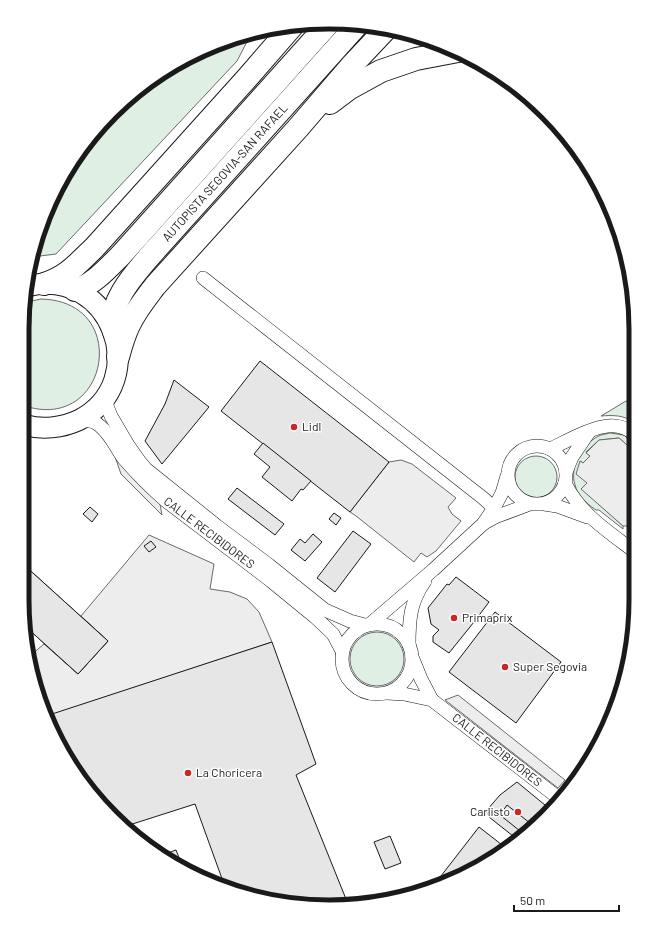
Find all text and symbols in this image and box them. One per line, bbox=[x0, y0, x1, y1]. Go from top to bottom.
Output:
street label: AUTOPISTA SEGOVIA-SAN RAFAEL bbox=[159, 101, 290, 244]
place label: Lidl bbox=[302, 419, 321, 433]
marker: Lidl bbox=[289, 422, 299, 432]
street label: CALLE RECIBIDORES bbox=[161, 494, 258, 571]
place label: Primaprix bbox=[462, 610, 513, 624]
marker: Primaprix bbox=[449, 613, 459, 623]
place label: Super Segovia bbox=[513, 659, 587, 673]
marker: Super Segovia bbox=[500, 662, 510, 672]
street label: CALLE RECIBIDORES bbox=[450, 710, 545, 789]
place label: La Choricera bbox=[196, 765, 262, 779]
marker: La Choricera bbox=[183, 768, 193, 778]
place label: Carlisto bbox=[470, 804, 510, 818]
marker: Carlisto bbox=[513, 807, 523, 817]
scale bar bbox=[514, 887, 619, 913]
text: 50 m bbox=[520, 893, 545, 907]

